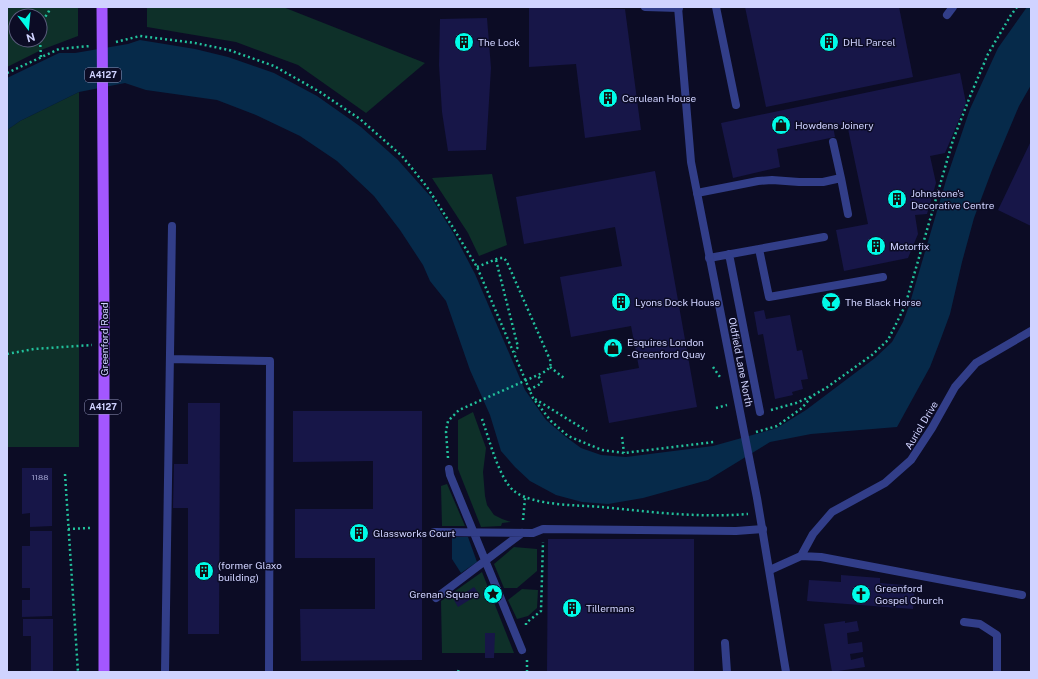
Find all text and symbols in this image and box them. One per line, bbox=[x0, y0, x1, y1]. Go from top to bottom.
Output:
north arrow bbox=[8, 8, 48, 48]
text: N bbox=[25, 31, 37, 45]
building icon: The Lock bbox=[453, 31, 475, 53]
building icon: DHL Parcel bbox=[818, 31, 840, 53]
place label: The Lock bbox=[478, 36, 520, 48]
place label: DHL Parcel bbox=[843, 36, 896, 48]
road number: A4127 bbox=[85, 68, 121, 82]
building icon: Cerulean House bbox=[597, 87, 619, 109]
place label: Cerulean House bbox=[622, 92, 697, 104]
shop icon: Howdens Joinery bbox=[770, 114, 792, 136]
place label: Howdens Joinery bbox=[795, 119, 874, 131]
place label: Johnstone's Decorative Centre bbox=[911, 187, 995, 211]
building icon: Johnstone's Decorative Centre bbox=[886, 188, 908, 210]
building icon: Motorfix bbox=[865, 235, 887, 257]
place label: Motorfix bbox=[890, 240, 930, 252]
building icon: Lyons Dock House bbox=[610, 291, 632, 313]
bar icon: The Black Horse bbox=[820, 291, 842, 313]
place label: Lyons Dock House bbox=[635, 296, 721, 308]
place label: The Black Horse bbox=[845, 296, 922, 308]
street label: Greenford Road bbox=[98, 302, 110, 376]
street label: Oldfield Lane North bbox=[726, 316, 756, 408]
place label: Esquires London - Greenford Quay bbox=[627, 336, 706, 360]
shop icon: Esquires London - Greenford Quay bbox=[602, 337, 624, 359]
street label: Auriol Drive bbox=[902, 398, 940, 451]
road number: A4127 bbox=[85, 400, 121, 414]
house number: 1188 bbox=[32, 472, 48, 482]
building icon: Glassworks Court bbox=[348, 522, 370, 544]
place label: Glassworks Court bbox=[373, 527, 455, 539]
place label: (former Glaxo building) bbox=[218, 559, 282, 583]
building icon: (former Glaxo building) bbox=[193, 560, 215, 582]
place label: Greenford Gospel Church bbox=[875, 582, 944, 606]
place icon: Grenan Square bbox=[482, 583, 504, 605]
church icon: Greenford Gospel Church bbox=[850, 583, 872, 605]
place label: Grenan Square bbox=[409, 588, 479, 600]
building icon: Tillermans bbox=[561, 597, 583, 619]
place label: Tillermans bbox=[586, 602, 635, 614]

